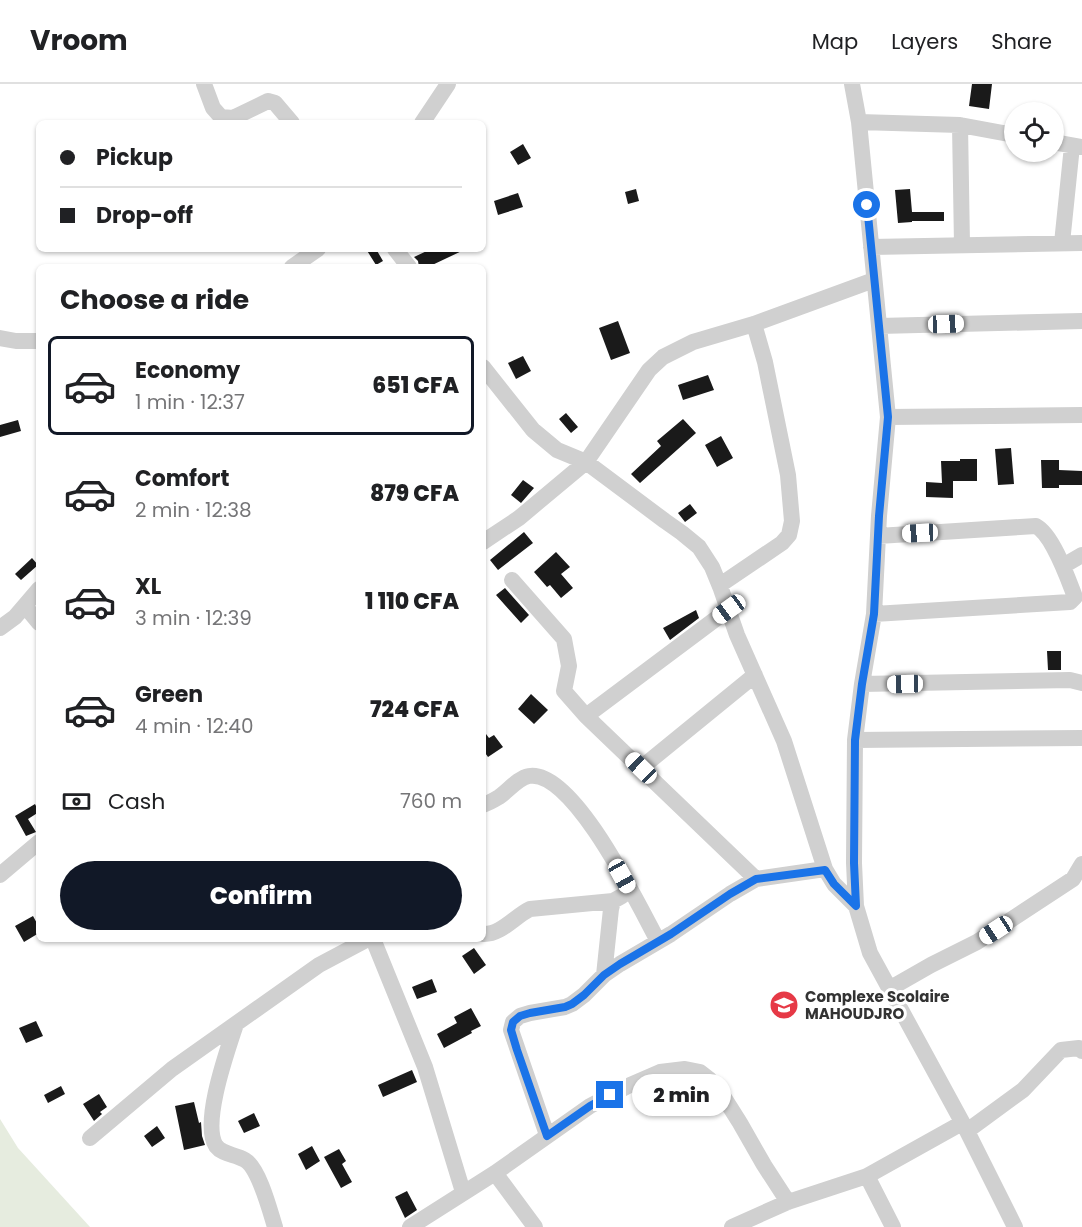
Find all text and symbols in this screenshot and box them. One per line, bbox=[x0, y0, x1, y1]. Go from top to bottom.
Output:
text: Vroom bbox=[30, 21, 128, 60]
text: Map bbox=[812, 27, 858, 56]
text: Layers bbox=[891, 27, 958, 56]
text: Share bbox=[991, 27, 1052, 56]
map controls bbox=[1004, 102, 1064, 162]
button: locate bbox=[1004, 102, 1064, 162]
text: Pickup bbox=[96, 142, 173, 173]
route start bbox=[853, 191, 880, 218]
text: Drop-off bbox=[96, 200, 193, 231]
text: Choose a ride bbox=[60, 281, 249, 318]
car bbox=[928, 314, 964, 334]
text: Economy bbox=[135, 355, 240, 386]
icon: car bbox=[63, 359, 117, 413]
text: 651 CFA bbox=[372, 370, 459, 401]
text: 1 min · 12:37 bbox=[135, 388, 245, 416]
text: Comfort bbox=[135, 463, 229, 494]
icon: car bbox=[63, 467, 117, 521]
text: 879 CFA bbox=[370, 478, 459, 509]
text: 2 min · 12:38 bbox=[135, 496, 252, 524]
car bbox=[902, 523, 938, 543]
text: XL bbox=[135, 571, 161, 602]
icon: car bbox=[63, 575, 117, 629]
text: 1 110 CFA bbox=[365, 586, 459, 617]
car bbox=[709, 591, 749, 627]
text: 3 min · 12:39 bbox=[135, 604, 252, 632]
car bbox=[887, 675, 923, 693]
text: Green bbox=[135, 679, 203, 710]
icon: car bbox=[63, 683, 117, 737]
text: 724 CFA bbox=[370, 694, 459, 725]
text: 4 min · 12:40 bbox=[135, 712, 253, 740]
car bbox=[622, 749, 660, 787]
icon: cash bbox=[60, 785, 93, 818]
text: Cash bbox=[108, 786, 165, 817]
text: 760 m bbox=[400, 787, 462, 815]
car bbox=[605, 856, 639, 896]
button: Confirm bbox=[60, 861, 462, 930]
car bbox=[976, 913, 1016, 947]
place label: Complexe Scolaire MAHOUDJRO bbox=[805, 986, 950, 1024]
school or university icon: Complexe Scolaire MAHOUDJRO bbox=[768, 989, 800, 1021]
callout: 2 min bbox=[631, 1074, 730, 1116]
route end bbox=[596, 1081, 623, 1108]
text: 2 min bbox=[653, 1081, 710, 1109]

